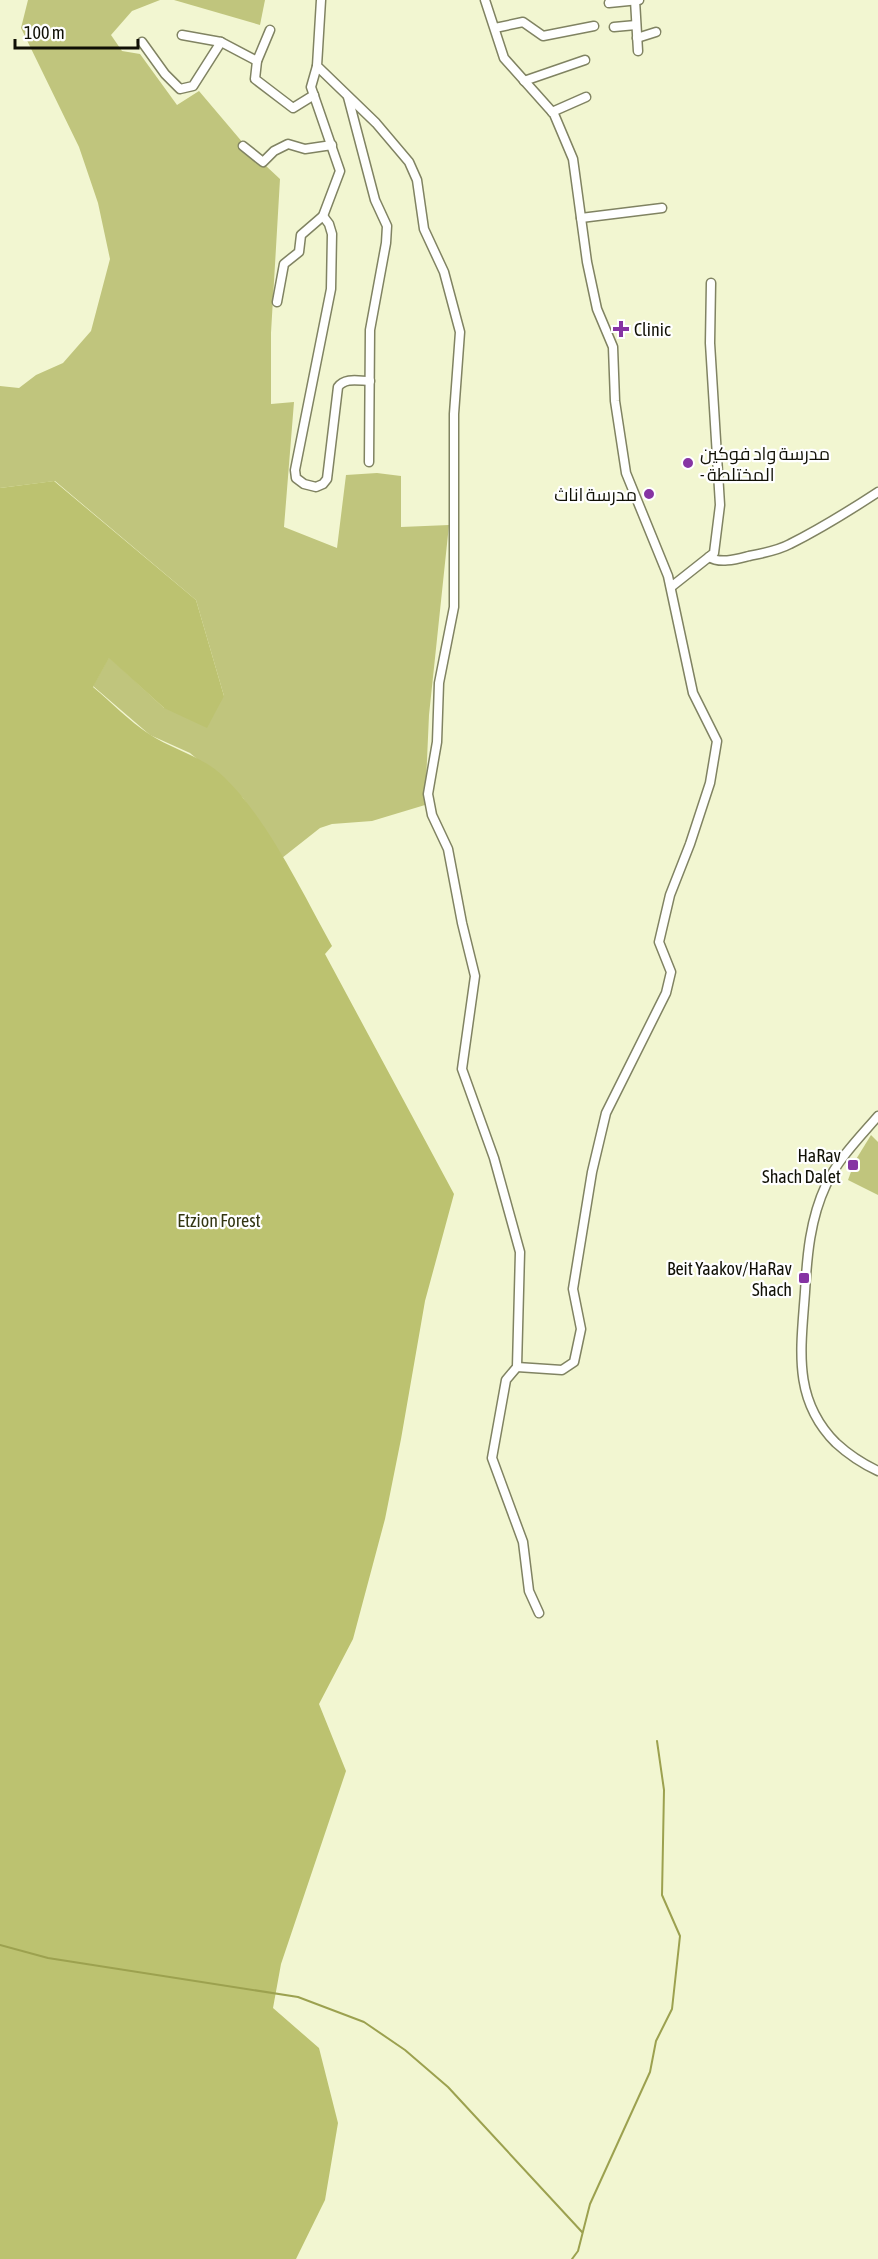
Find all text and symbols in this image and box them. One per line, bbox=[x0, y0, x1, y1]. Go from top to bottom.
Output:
scale bar bbox=[15, 12, 138, 50]
text: 100 m bbox=[24, 22, 65, 43]
place label: Clinic bbox=[634, 319, 671, 340]
marker: Clinic bbox=[612, 320, 630, 338]
place label: مدرسة واد فوكين - المختلطة bbox=[700, 443, 830, 485]
marker: مدرسة واد فوكين - المختلطة bbox=[681, 456, 695, 470]
place label: مدرسة اناث bbox=[554, 484, 637, 506]
marker: مدرسة اناث bbox=[642, 487, 656, 501]
place label: HaRav Shach Dalet bbox=[762, 1145, 841, 1187]
marker: HaRav Shach Dalet bbox=[846, 1158, 860, 1172]
park label: Etzion Forest bbox=[177, 1210, 261, 1231]
place label: Beit Yaakov/HaRav Shach bbox=[667, 1258, 792, 1300]
marker: Beit Yaakov/HaRav Shach bbox=[797, 1271, 811, 1285]

